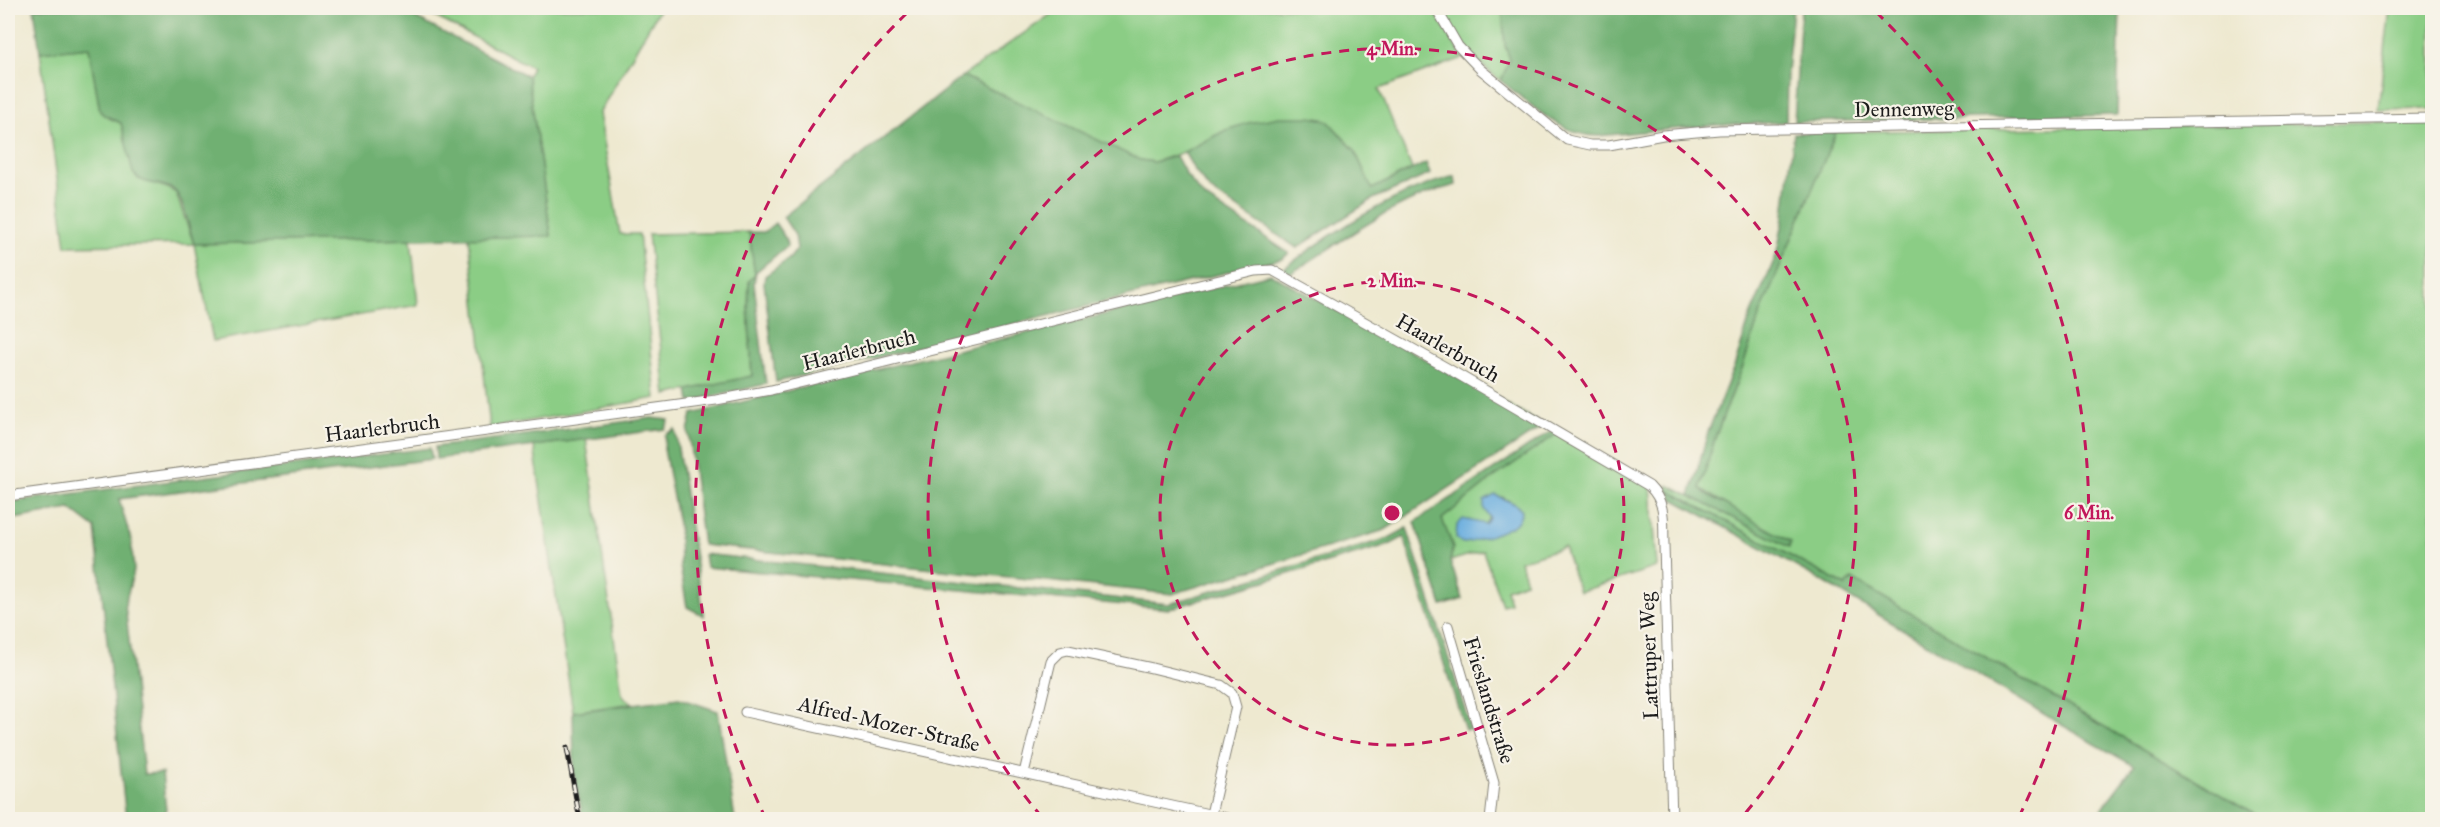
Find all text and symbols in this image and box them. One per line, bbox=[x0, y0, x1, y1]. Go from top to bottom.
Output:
text: 4 Min. bbox=[1367, 38, 1418, 61]
street label: Dennenweg bbox=[1854, 95, 1954, 123]
text: 2 Min. bbox=[1367, 270, 1417, 292]
street label: Haarlerbruch bbox=[1391, 308, 1505, 388]
street label: Haarlerbruch bbox=[800, 323, 919, 377]
street label: Haarlerbruch bbox=[323, 408, 441, 448]
text: 6 Min. bbox=[2064, 502, 2114, 524]
centre of rings bbox=[1382, 503, 1402, 523]
street label: Lattruper Weg bbox=[1634, 592, 1664, 720]
street label: Frieslandstraße bbox=[1457, 634, 1521, 767]
street label: Alfred-Mozer-Straße bbox=[795, 690, 983, 758]

